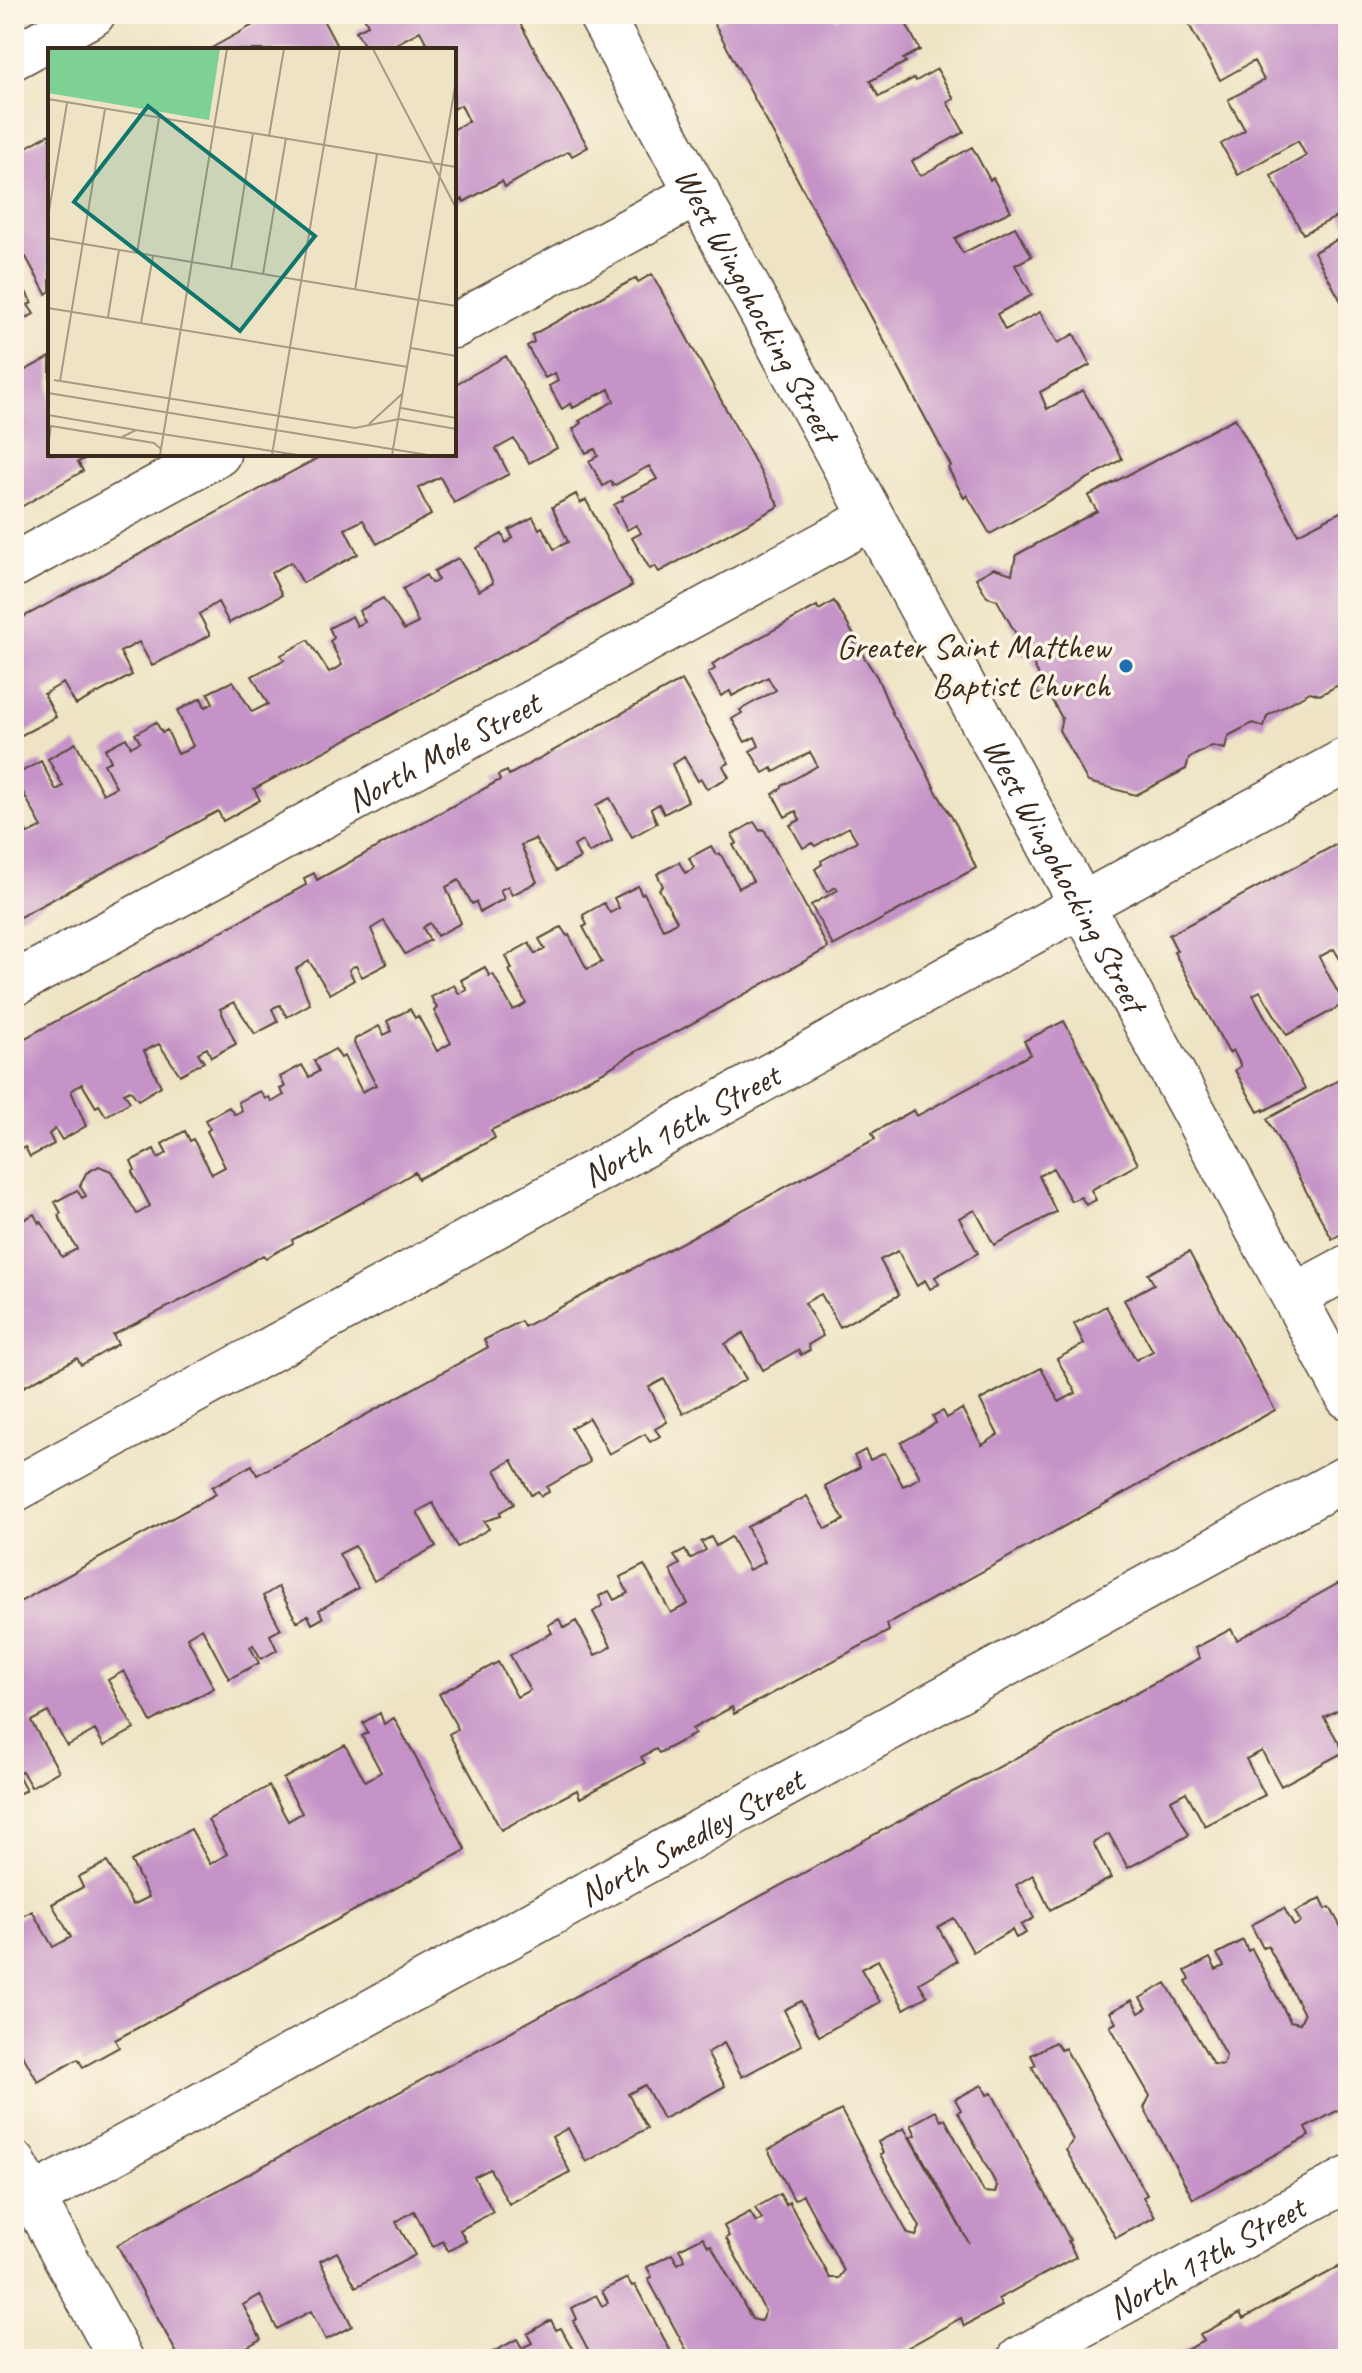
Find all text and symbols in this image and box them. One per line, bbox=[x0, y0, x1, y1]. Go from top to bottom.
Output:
inset map bbox=[48, 48, 456, 456]
street label: West Wingohocking Street bbox=[665, 160, 850, 453]
place label: Greater Saint Matthew Baptist Church bbox=[837, 625, 1112, 707]
marker: Greater Saint Matthew Baptist Church bbox=[1117, 657, 1135, 675]
street label: North Mole Street bbox=[339, 680, 551, 821]
street label: West Wingohocking Street bbox=[973, 730, 1159, 1023]
street label: North 16th Street bbox=[575, 1052, 790, 1197]
street label: North Smedley Street bbox=[571, 1757, 814, 1916]
street label: North 17th Street bbox=[1100, 2184, 1316, 2329]

